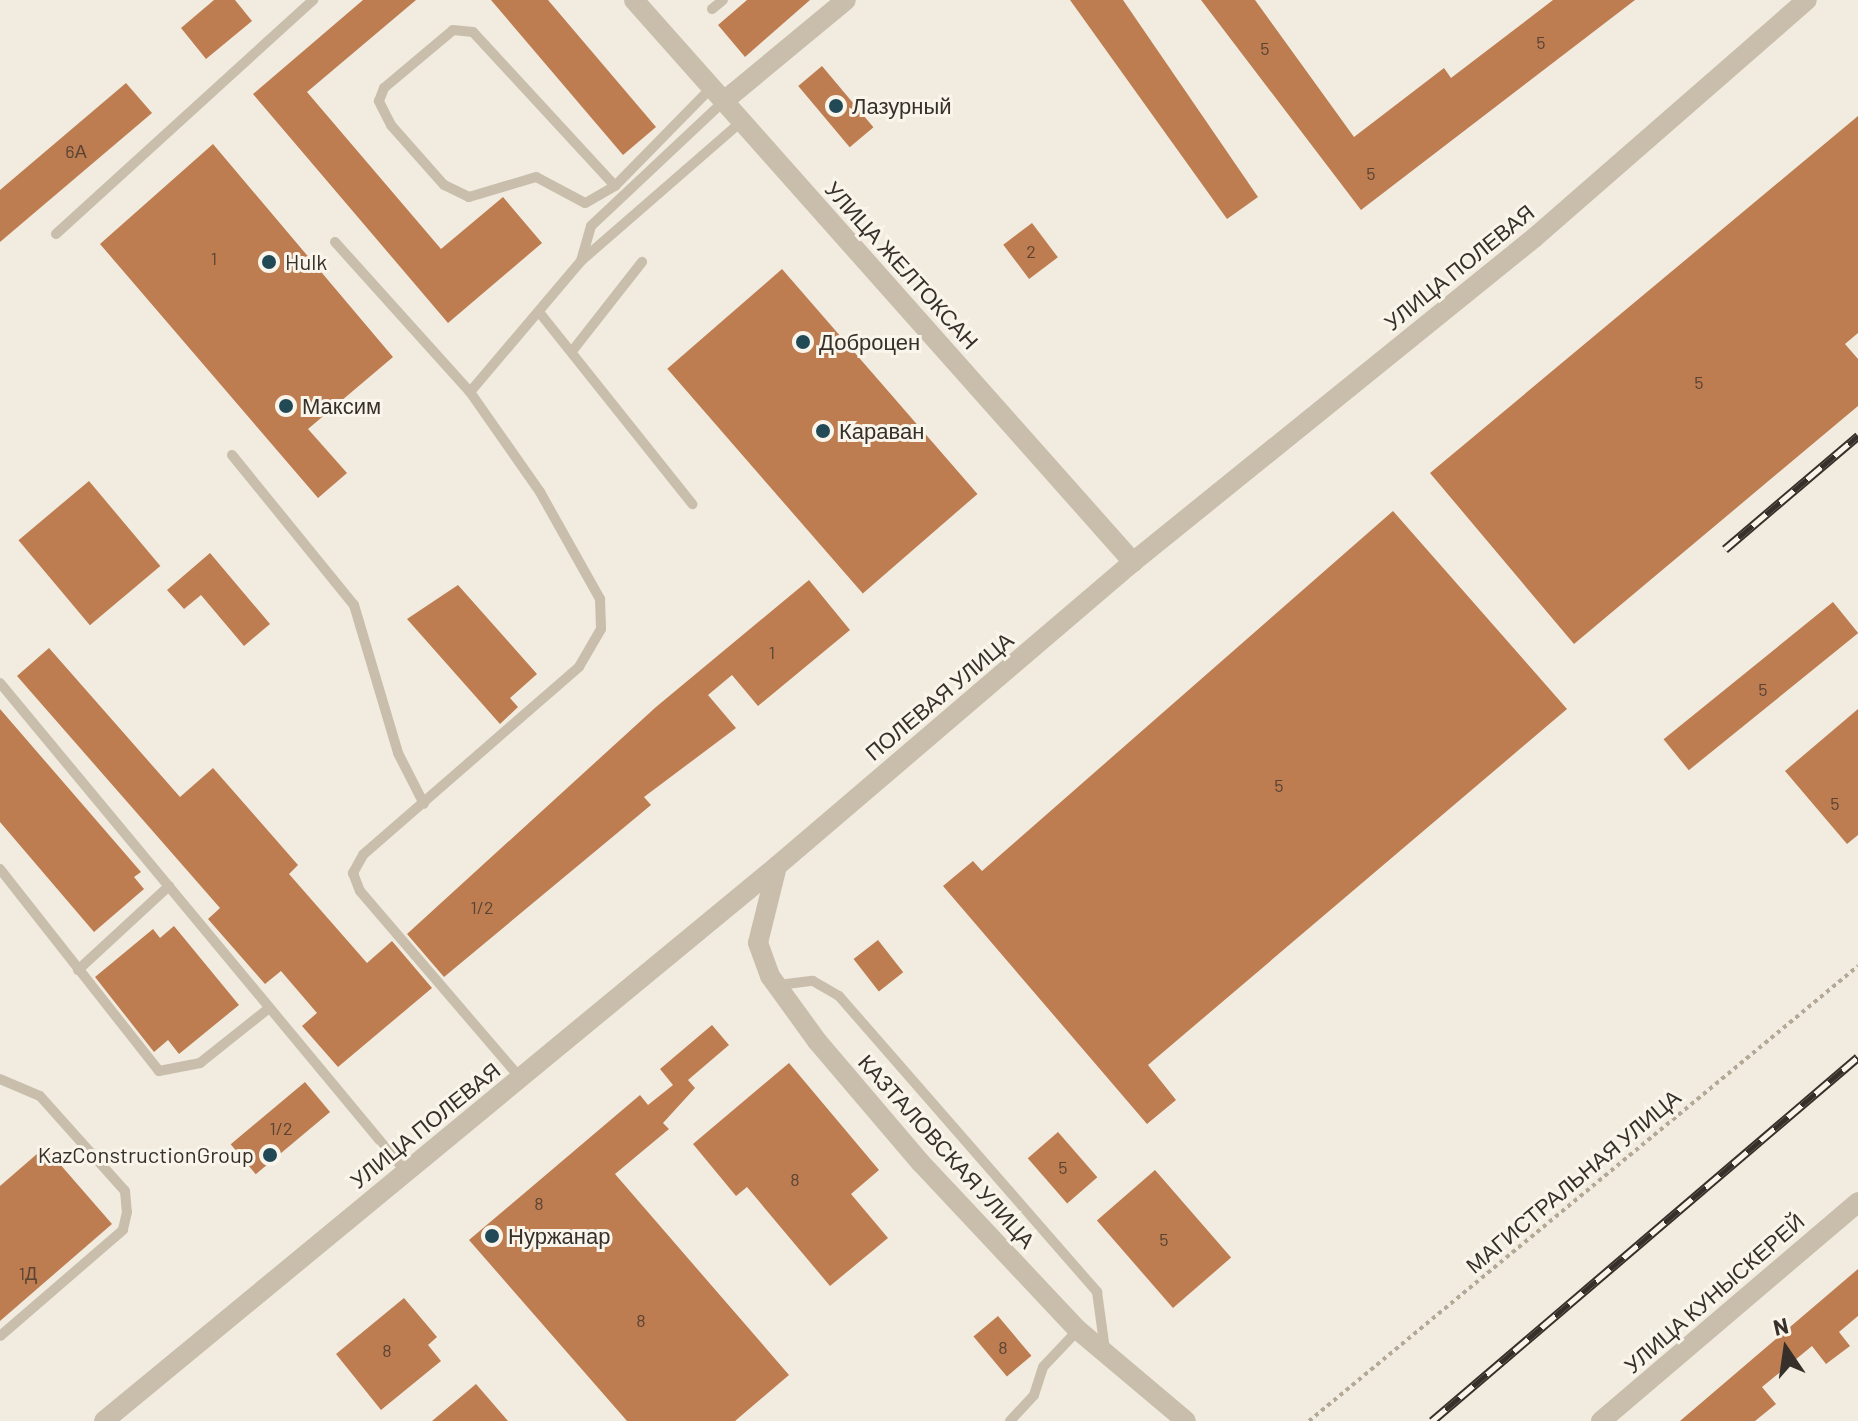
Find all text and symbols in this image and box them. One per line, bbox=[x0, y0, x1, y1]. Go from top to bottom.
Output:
house number: 5 bbox=[1536, 31, 1546, 53]
house number: 5 bbox=[1260, 37, 1270, 59]
place label: Лазурный bbox=[852, 93, 952, 119]
marker: Лазурный bbox=[827, 97, 845, 115]
house number: 6А bbox=[65, 140, 87, 162]
house number: 5 bbox=[1366, 162, 1376, 184]
street label: УЛИЦА ЖЕЛТОКСАН bbox=[820, 176, 984, 354]
street label: УЛИЦА ПОЛЕВАЯ bbox=[1379, 198, 1539, 336]
house number: 2 bbox=[1026, 240, 1036, 262]
house number: 1 bbox=[211, 247, 217, 269]
place label: Hulk bbox=[285, 249, 327, 275]
marker: Hulk bbox=[260, 253, 278, 271]
place label: Доброцен bbox=[819, 329, 920, 355]
marker: Доброцен bbox=[794, 333, 812, 351]
house number: 5 bbox=[1694, 371, 1704, 393]
place label: Максим bbox=[302, 393, 381, 419]
marker: Максим bbox=[277, 397, 295, 415]
place label: Караван bbox=[839, 418, 924, 444]
marker: Караван bbox=[814, 422, 832, 440]
street label: ПОЛЕВАЯ УЛИЦА bbox=[860, 626, 1018, 766]
house number: 1 bbox=[769, 641, 775, 663]
house number: 5 bbox=[1758, 678, 1768, 700]
house number: 5 bbox=[1274, 774, 1284, 796]
house number: 5 bbox=[1830, 792, 1840, 814]
house number: 1/2 bbox=[470, 896, 494, 918]
street label: КАЗТАЛОВСКАЯ УЛИЦА bbox=[853, 1049, 1041, 1253]
street label: УЛИЦА ПОЛЕВАЯ bbox=[345, 1056, 505, 1194]
street label: МАГИСТРАЛЬНАЯ УЛИЦА bbox=[1460, 1084, 1686, 1278]
house number: 1/2 bbox=[269, 1117, 293, 1139]
place label: KazConstructionGroup bbox=[38, 1142, 254, 1168]
marker: KazConstructionGroup bbox=[261, 1146, 279, 1164]
house number: 5 bbox=[1058, 1156, 1068, 1178]
house number: 8 bbox=[790, 1168, 800, 1190]
house number: 8 bbox=[534, 1192, 544, 1214]
street label: УЛИЦА КУНЫСКЕРЕЙ bbox=[1619, 1208, 1809, 1378]
place label: Нуржанар bbox=[508, 1223, 610, 1249]
marker: Нуржанар bbox=[483, 1227, 501, 1245]
house number: 5 bbox=[1159, 1228, 1169, 1250]
house number: 1Д bbox=[19, 1262, 37, 1284]
house number: 8 bbox=[636, 1309, 646, 1331]
north arrow bbox=[1746, 1309, 1826, 1389]
text: N bbox=[1771, 1311, 1791, 1340]
house number: 8 bbox=[998, 1336, 1008, 1358]
house number: 8 bbox=[382, 1339, 392, 1361]

